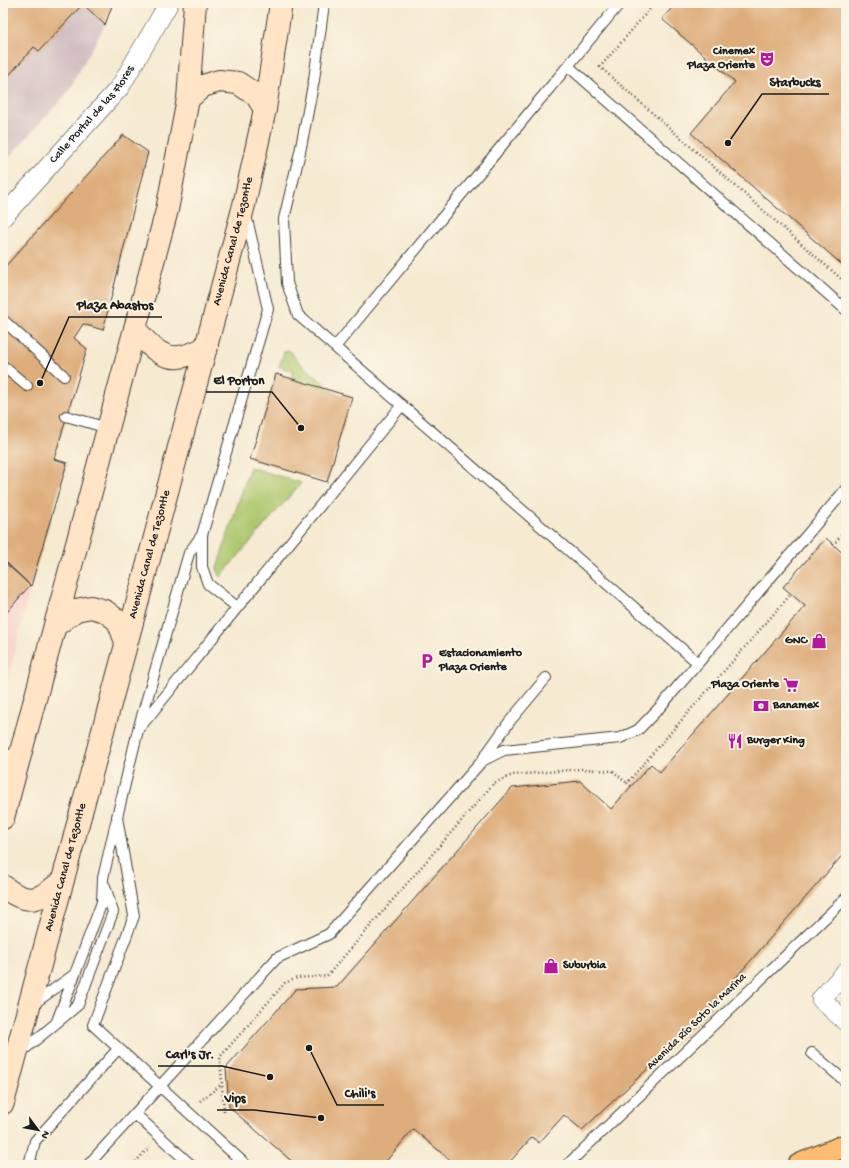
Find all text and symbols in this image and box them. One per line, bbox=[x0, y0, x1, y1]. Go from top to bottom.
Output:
place label: Cinemex Plaza Oriente bbox=[686, 45, 756, 73]
theatre icon: Cinemex Plaza Oriente bbox=[758, 50, 776, 68]
street label: Calle Portal de las Flores bbox=[47, 63, 138, 167]
callout: Starbucks bbox=[762, 69, 829, 94]
text: Starbucks bbox=[769, 76, 822, 91]
street label: Avenida Canal de Tezontle bbox=[210, 175, 257, 307]
callout: Plaza Abastos bbox=[69, 292, 162, 317]
text: Plaza Abastos bbox=[76, 299, 155, 314]
callout: El Porton bbox=[206, 367, 272, 392]
text: El Porton bbox=[214, 374, 265, 389]
street label: Avenida Canal de Tezontle bbox=[126, 488, 174, 620]
shop icon: GNC bbox=[810, 632, 828, 650]
place label: GNC bbox=[785, 634, 808, 648]
place label: Estacionamiento Plaza Oriente bbox=[438, 647, 523, 675]
parking icon: Estacionamiento Plaza Oriente bbox=[418, 652, 436, 670]
supermarket icon: Plaza Oriente bbox=[782, 676, 800, 694]
place label: Plaza Oriente bbox=[710, 678, 780, 692]
bank icon: Banamex bbox=[752, 697, 770, 715]
place label: Banamex bbox=[772, 699, 820, 713]
restaurant icon: Burger King bbox=[726, 732, 744, 750]
place label: Burger King bbox=[746, 734, 805, 748]
street label: Avenida Canal de Tezontle bbox=[42, 801, 90, 933]
shop icon: Suburbia bbox=[542, 957, 560, 975]
place label: Suburbia bbox=[563, 959, 607, 973]
street label: Avenida Río Soto la Marina bbox=[644, 970, 750, 1073]
callout: Carl's Jr. bbox=[158, 1041, 222, 1066]
text: Carl's Jr. bbox=[165, 1048, 214, 1063]
callout: Chili's bbox=[337, 1080, 384, 1105]
callout: Vips bbox=[217, 1085, 254, 1110]
text: Chili's bbox=[344, 1087, 377, 1102]
text: Vips bbox=[223, 1092, 247, 1108]
north arrow bbox=[18, 1110, 58, 1150]
text: N bbox=[38, 1128, 52, 1140]

